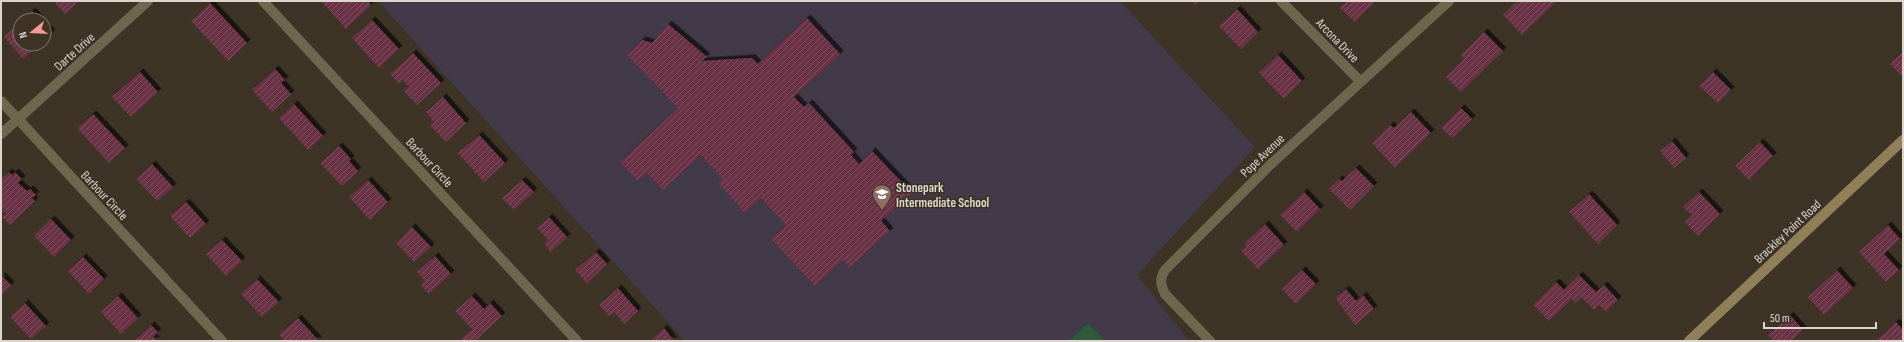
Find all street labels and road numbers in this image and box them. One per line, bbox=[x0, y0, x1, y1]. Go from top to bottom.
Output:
street label: Arcona Drive bbox=[1312, 15, 1362, 66]
street label: Darte Drive bbox=[51, 29, 98, 74]
street label: Pope Avenue bbox=[1237, 131, 1288, 181]
street label: Barbour Circle bbox=[402, 135, 456, 191]
street label: Barbour Circle bbox=[77, 168, 131, 224]
street label: Brackley Point Road bbox=[1751, 197, 1825, 267]

